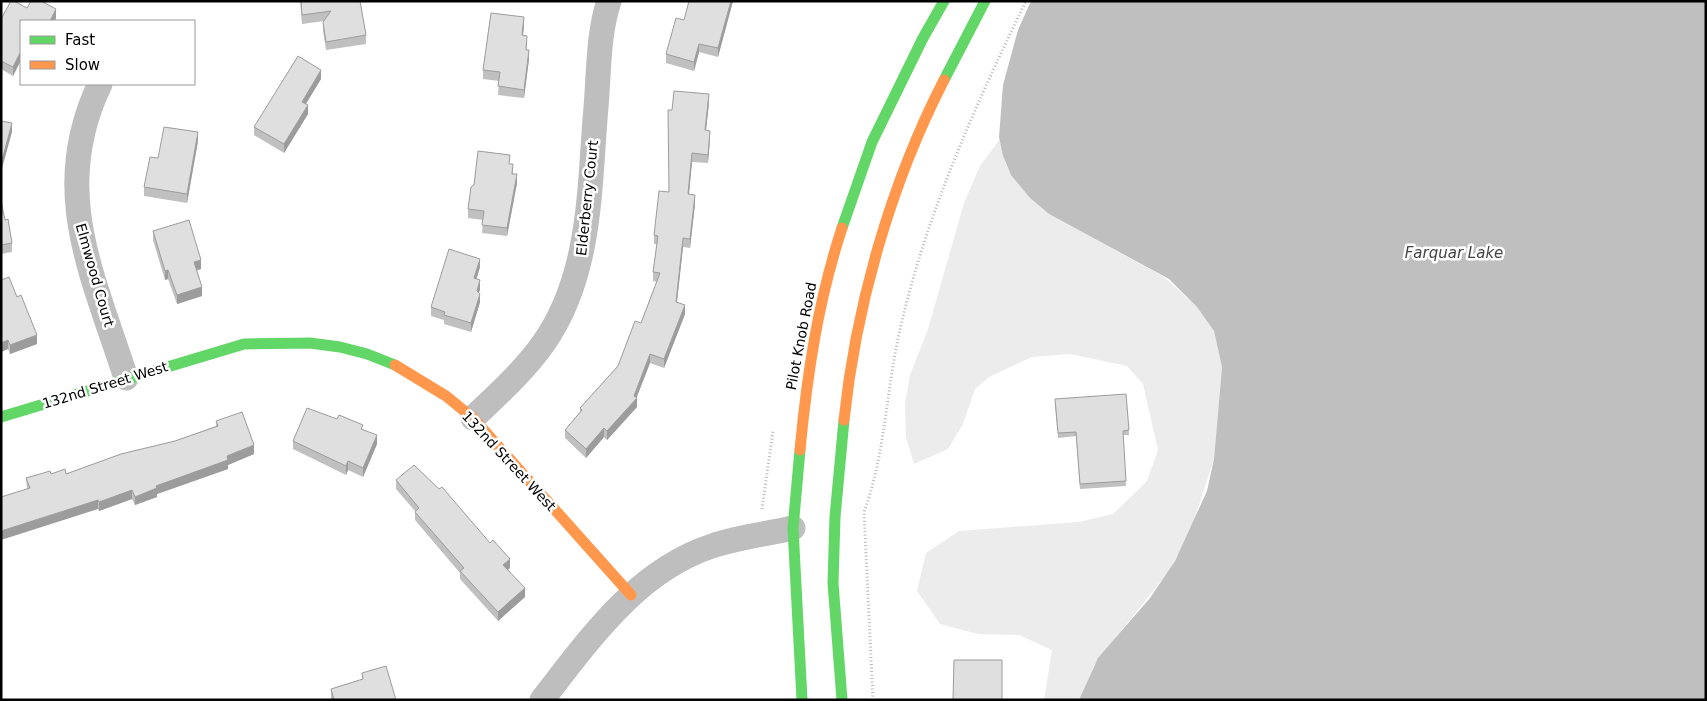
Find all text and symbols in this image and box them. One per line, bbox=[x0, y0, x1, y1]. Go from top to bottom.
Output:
legend bbox=[20, 20, 195, 85]
text: Fast bbox=[65, 31, 95, 49]
text: Slow bbox=[65, 56, 100, 74]
street label: Elderberry Court bbox=[573, 139, 601, 256]
street label: Elmwood Court bbox=[73, 221, 118, 329]
water label: Farquar Lake bbox=[1405, 244, 1503, 262]
street label: Pilot Knob Road bbox=[783, 281, 819, 391]
street label: 132nd Street West bbox=[40, 358, 170, 412]
street label: 132nd Street West bbox=[459, 408, 560, 514]

